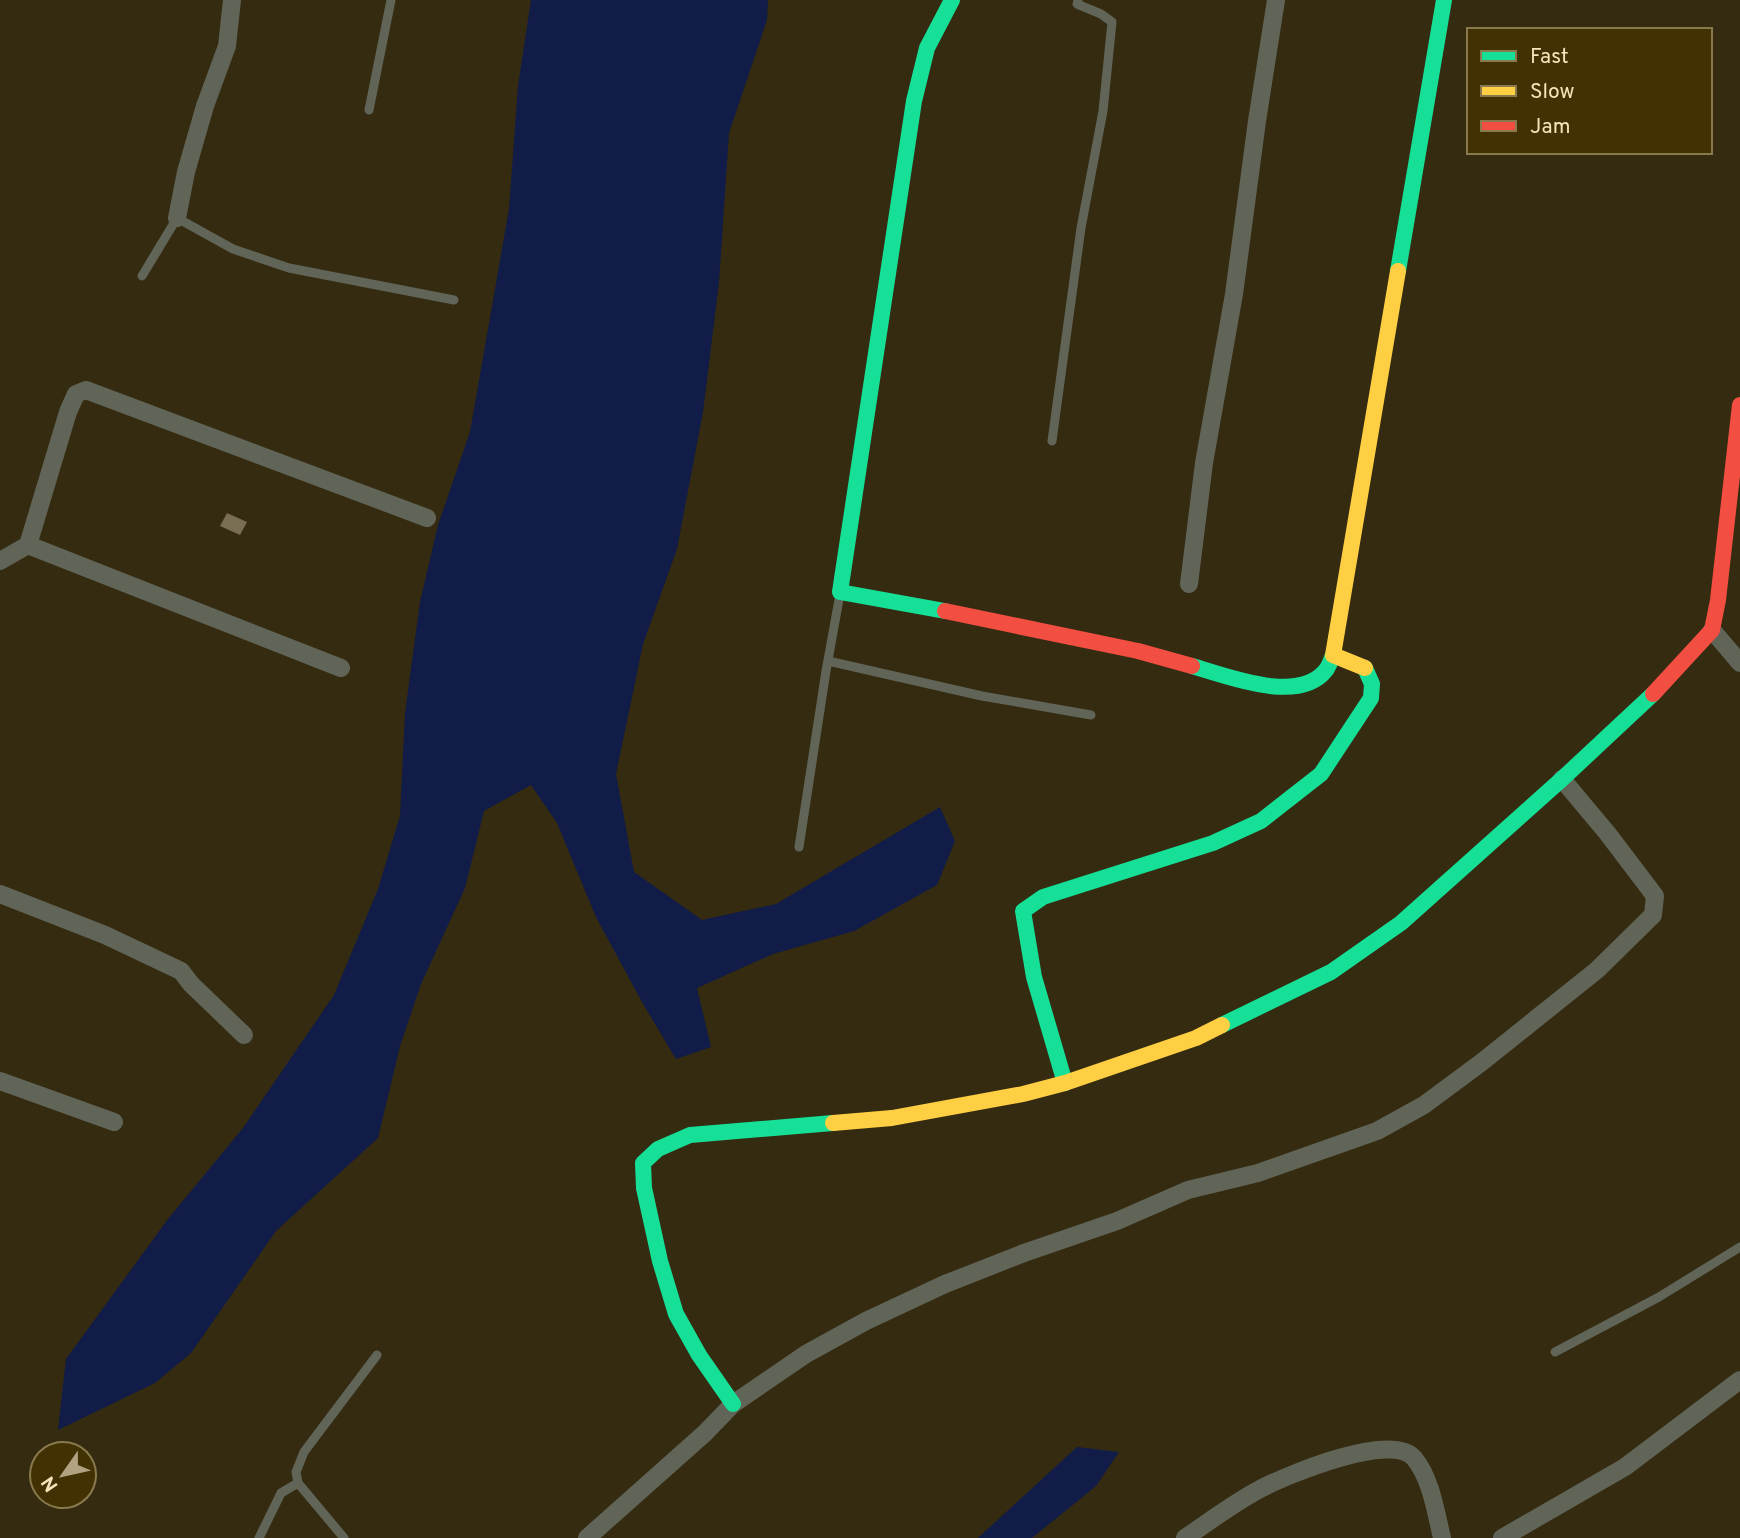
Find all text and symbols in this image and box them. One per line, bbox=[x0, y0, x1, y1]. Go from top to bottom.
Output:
legend bbox=[1467, 28, 1712, 154]
text: Fast bbox=[1530, 44, 1569, 71]
text: Slow bbox=[1530, 79, 1575, 106]
text: Jam bbox=[1530, 114, 1571, 141]
north arrow bbox=[28, 1440, 98, 1510]
text: N bbox=[37, 1471, 64, 1496]

